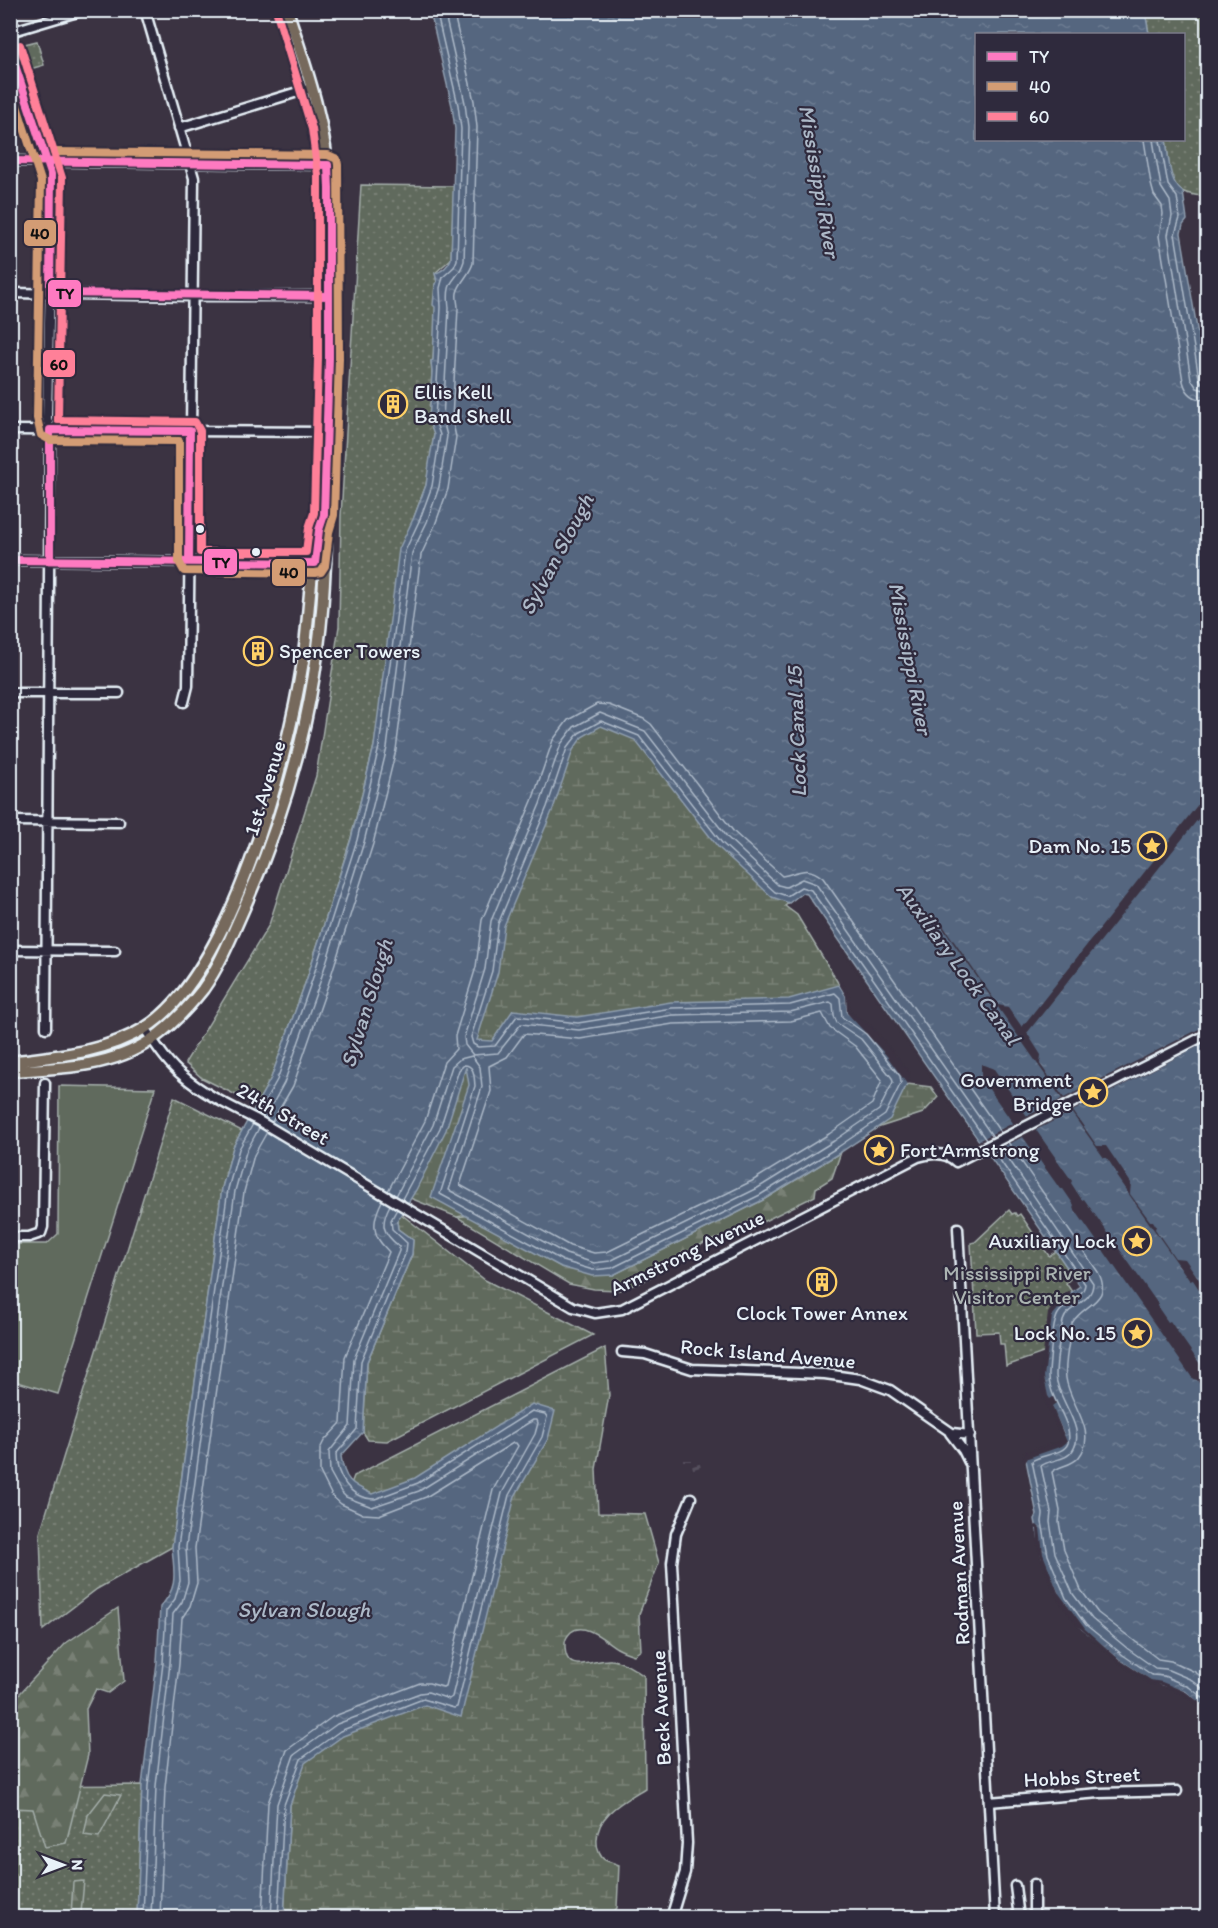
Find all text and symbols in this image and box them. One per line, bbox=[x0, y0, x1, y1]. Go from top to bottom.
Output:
legend bbox=[975, 33, 1185, 141]
text: TY bbox=[1029, 46, 1050, 68]
text: 40 bbox=[1029, 76, 1051, 98]
water label: Mississippi River bbox=[793, 103, 847, 262]
text: 60 bbox=[1029, 106, 1050, 128]
line badge: 40 bbox=[23, 219, 57, 247]
text: 40 bbox=[30, 224, 50, 243]
line badge: TY bbox=[47, 279, 82, 308]
text: TY bbox=[55, 284, 75, 303]
line badge: 60 bbox=[42, 349, 76, 378]
text: 60 bbox=[50, 355, 68, 374]
place label: Ellis Kell Band Shell bbox=[414, 379, 511, 428]
building icon: Ellis Kell Band Shell bbox=[377, 388, 409, 420]
water label: Sylvan Slough bbox=[513, 489, 600, 619]
unlabelled marker bbox=[194, 523, 206, 535]
unlabelled marker bbox=[250, 546, 262, 558]
line badge: TY bbox=[203, 548, 238, 576]
text: TY bbox=[211, 553, 231, 572]
line badge: 40 bbox=[271, 558, 306, 587]
text: 40 bbox=[279, 563, 299, 582]
water label: Mississippi River bbox=[883, 580, 939, 739]
building icon: Spencer Towers bbox=[242, 635, 274, 667]
place label: Spencer Towers bbox=[279, 638, 420, 663]
water label: Lock Canal 15 bbox=[781, 664, 812, 798]
street label: 1st Avenue bbox=[238, 737, 291, 839]
place icon: Dam No. 15 bbox=[1136, 830, 1168, 862]
place label: Dam No. 15 bbox=[1028, 833, 1131, 858]
water label: Auxiliary Lock Canal bbox=[891, 877, 1028, 1051]
water label: Sylvan Slough bbox=[334, 935, 399, 1071]
place label: Government Bridge bbox=[960, 1067, 1072, 1116]
place icon: Government Bridge bbox=[1077, 1076, 1109, 1108]
street label: 24th Street bbox=[232, 1077, 334, 1150]
place icon: Fort Armstrong bbox=[863, 1134, 895, 1166]
place label: Fort Armstrong bbox=[900, 1137, 1040, 1162]
street label: Armstrong Avenue bbox=[605, 1204, 768, 1301]
place icon: Auxiliary Lock bbox=[1121, 1225, 1153, 1257]
place label: Auxiliary Lock bbox=[989, 1228, 1116, 1253]
park label: Mississippi River Visitor Center bbox=[943, 1260, 1091, 1309]
building icon: Clock Tower Annex bbox=[806, 1266, 838, 1298]
place label: Clock Tower Annex bbox=[736, 1300, 908, 1325]
place icon: Lock No. 15 bbox=[1121, 1317, 1153, 1349]
place label: Lock No. 15 bbox=[1014, 1320, 1116, 1345]
street label: Rock Island Avenue bbox=[679, 1333, 857, 1374]
street label: Rodman Avenue bbox=[942, 1500, 975, 1646]
water label: Sylvan Slough bbox=[238, 1596, 371, 1623]
street label: Beck Avenue bbox=[645, 1650, 676, 1766]
street label: Hobbs Street bbox=[1023, 1761, 1141, 1792]
north arrow bbox=[33, 1835, 93, 1895]
text: N bbox=[68, 1860, 87, 1870]

